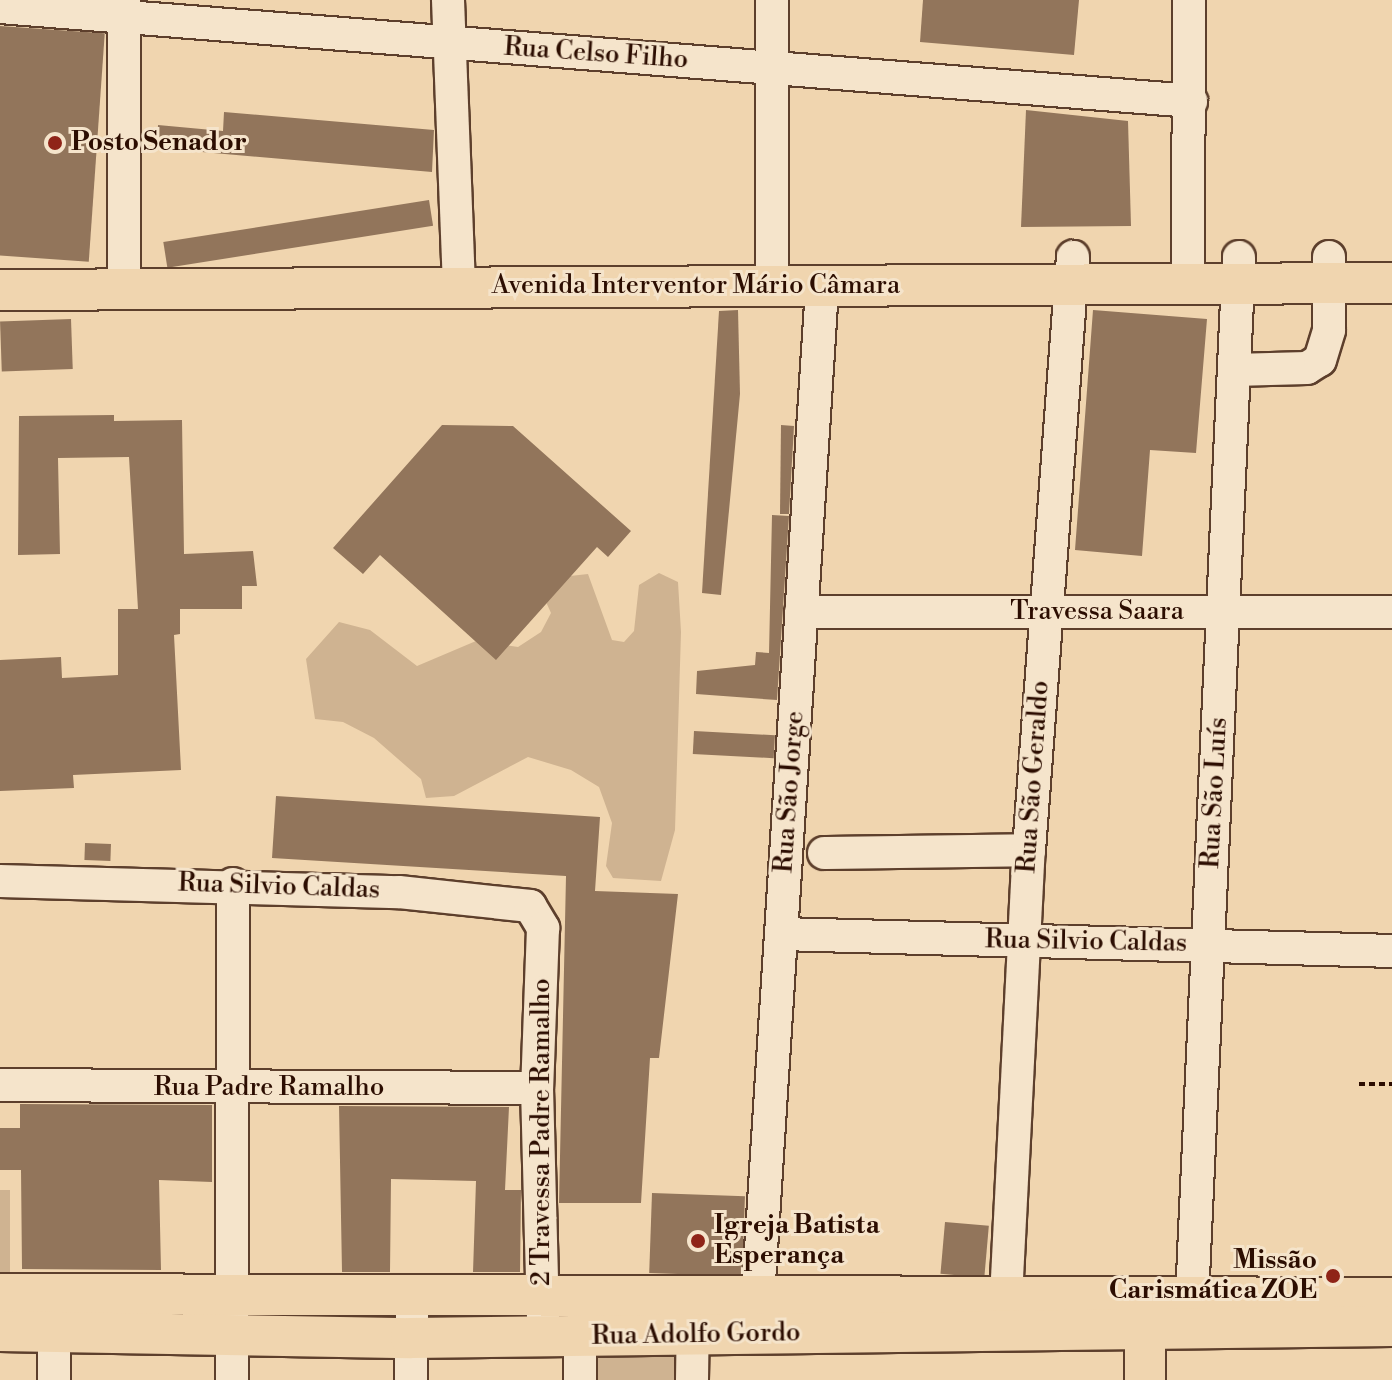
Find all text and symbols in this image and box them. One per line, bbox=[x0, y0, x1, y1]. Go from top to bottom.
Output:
street label: Rua Celso Filho bbox=[503, 32, 689, 76]
place label: Posto Senador bbox=[71, 127, 247, 159]
marker: Posto Senador bbox=[46, 134, 64, 152]
street label: Avenida Interventor Mário Câmara bbox=[492, 270, 900, 302]
street label: Travessa Saara bbox=[1010, 596, 1184, 628]
street label: Rua São Geraldo bbox=[1012, 680, 1056, 874]
street label: Rua São Jorge bbox=[769, 710, 811, 874]
street label: Rua São Luís bbox=[1195, 717, 1235, 869]
street label: Rua Silvio Caldas bbox=[177, 868, 381, 906]
street label: Rua Silvio Caldas bbox=[985, 925, 1187, 959]
street label: 2 Travessa Padre Ramalho bbox=[526, 978, 558, 1286]
street label: Rua Padre Ramalho bbox=[154, 1072, 384, 1104]
place label: Igreja Batista Esperança bbox=[714, 1210, 880, 1272]
marker: Igreja Batista Esperança bbox=[689, 1232, 707, 1250]
place label: Missão Carismática ZOE bbox=[1109, 1245, 1317, 1306]
marker: Missão Carismática ZOE bbox=[1324, 1267, 1342, 1285]
street label: Rua Adolfo Gordo bbox=[591, 1318, 801, 1352]

